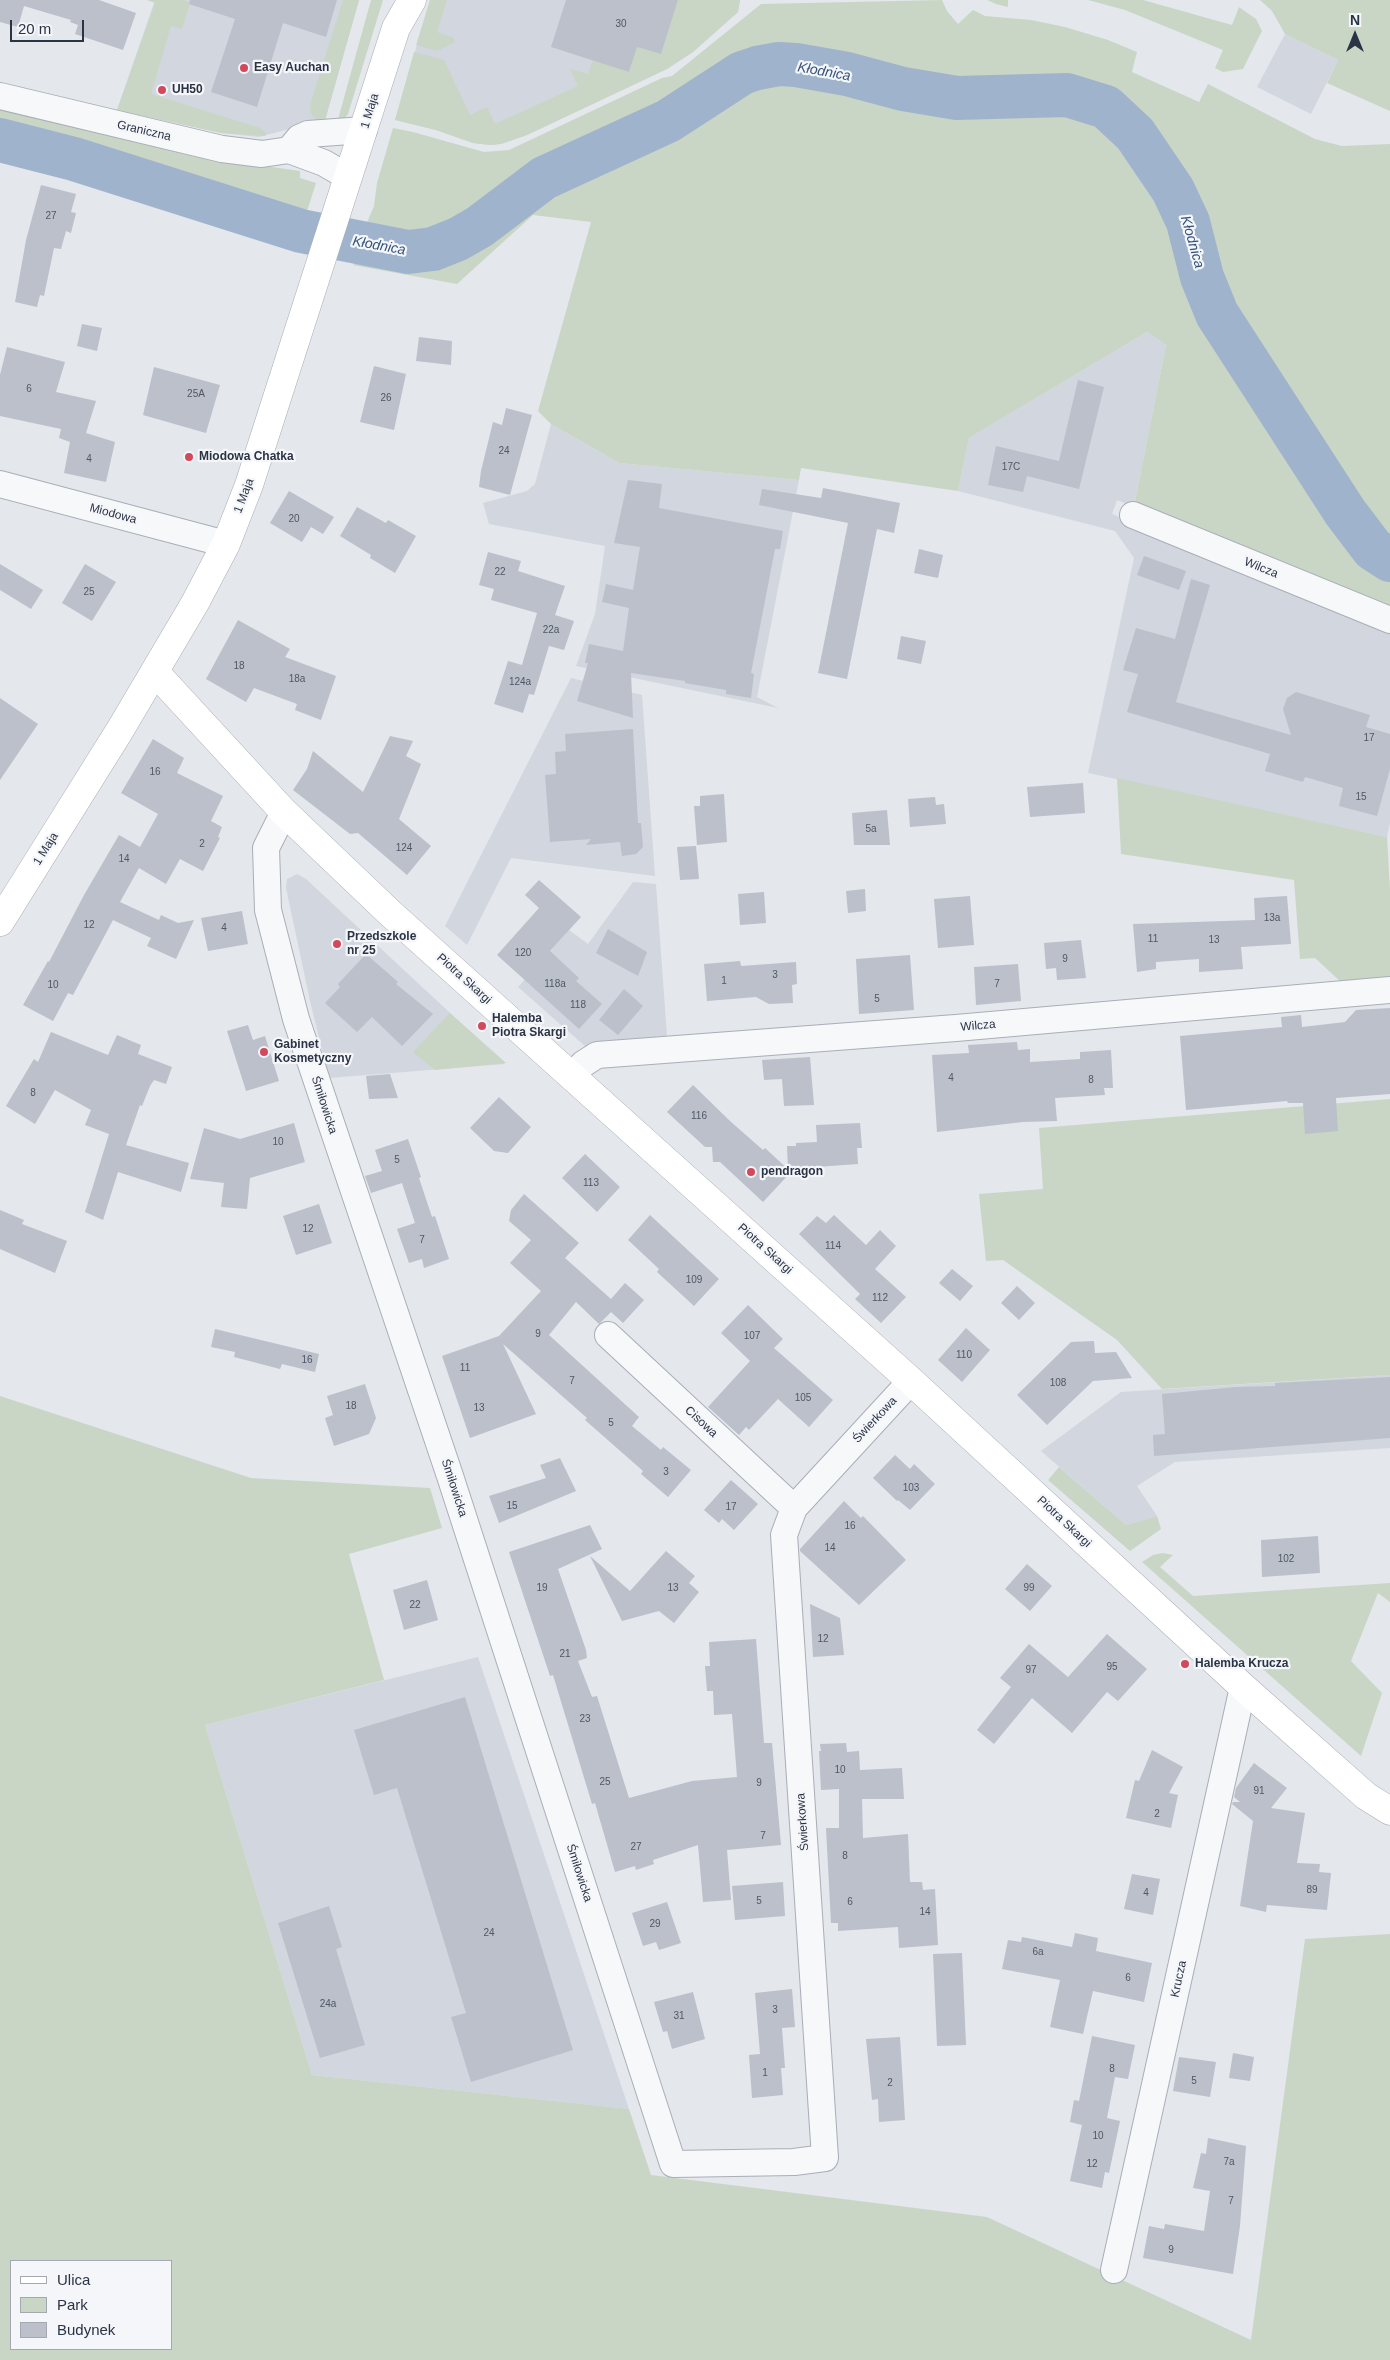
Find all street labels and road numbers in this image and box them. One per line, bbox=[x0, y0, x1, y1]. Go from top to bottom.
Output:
street label: 1 Maja bbox=[358, 92, 382, 130]
street label: Graniczna bbox=[116, 118, 172, 144]
street label: 1 Maja bbox=[231, 477, 257, 515]
street label: Miodowa bbox=[88, 501, 138, 527]
street label: Wilcza bbox=[1242, 555, 1280, 581]
street label: 1 Maja bbox=[30, 830, 62, 868]
street label: Piotra Skargi bbox=[434, 951, 494, 1007]
street label: Wilcza bbox=[960, 1017, 996, 1035]
street label: Śmiłowicka bbox=[308, 1074, 340, 1136]
street label: Piotra Skargi bbox=[735, 1221, 795, 1277]
street label: Świerkowa bbox=[850, 1394, 900, 1446]
street label: Cisowa bbox=[682, 1403, 720, 1441]
street label: Śmiłowicka bbox=[438, 1457, 470, 1519]
street label: Piotra Skargi bbox=[1034, 1493, 1094, 1551]
street label: Świerkowa bbox=[794, 1793, 812, 1851]
street label: Śmiłowicka bbox=[563, 1842, 595, 1904]
street label: Krucza bbox=[1168, 1959, 1190, 1999]

